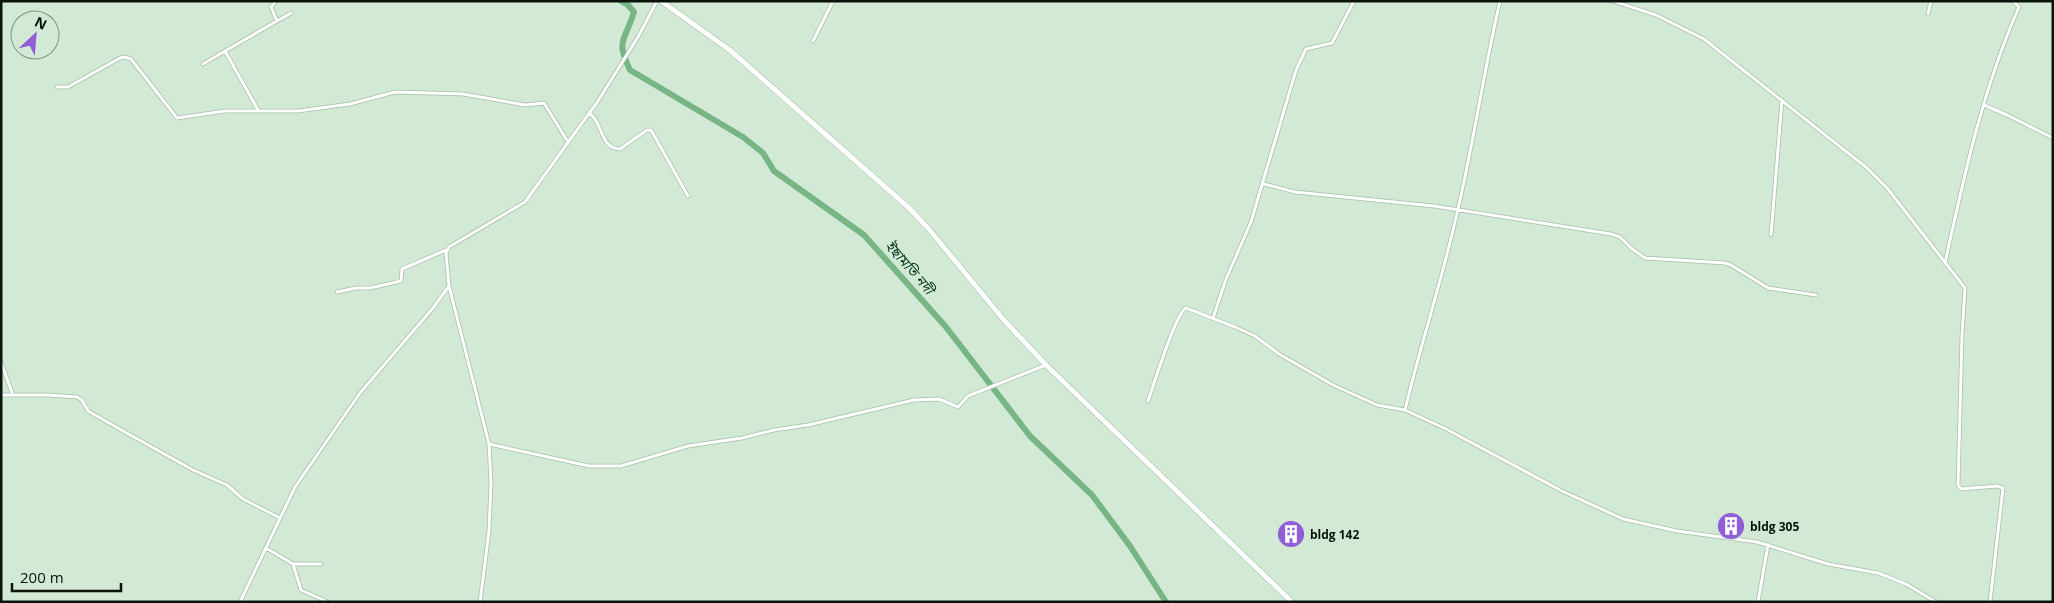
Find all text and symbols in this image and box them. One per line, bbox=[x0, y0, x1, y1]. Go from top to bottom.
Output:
north arrow bbox=[10, 10, 60, 60]
text: N bbox=[32, 12, 50, 34]
water label: ইছামতি নদী bbox=[881, 236, 941, 300]
building icon: bldg 305 bbox=[1716, 511, 1746, 541]
place label: bldg 305 bbox=[1750, 518, 1799, 535]
building icon: bldg 142 bbox=[1276, 519, 1306, 549]
place label: bldg 142 bbox=[1310, 526, 1359, 543]
scale bar bbox=[12, 560, 121, 592]
text: 200 m bbox=[20, 567, 64, 587]

